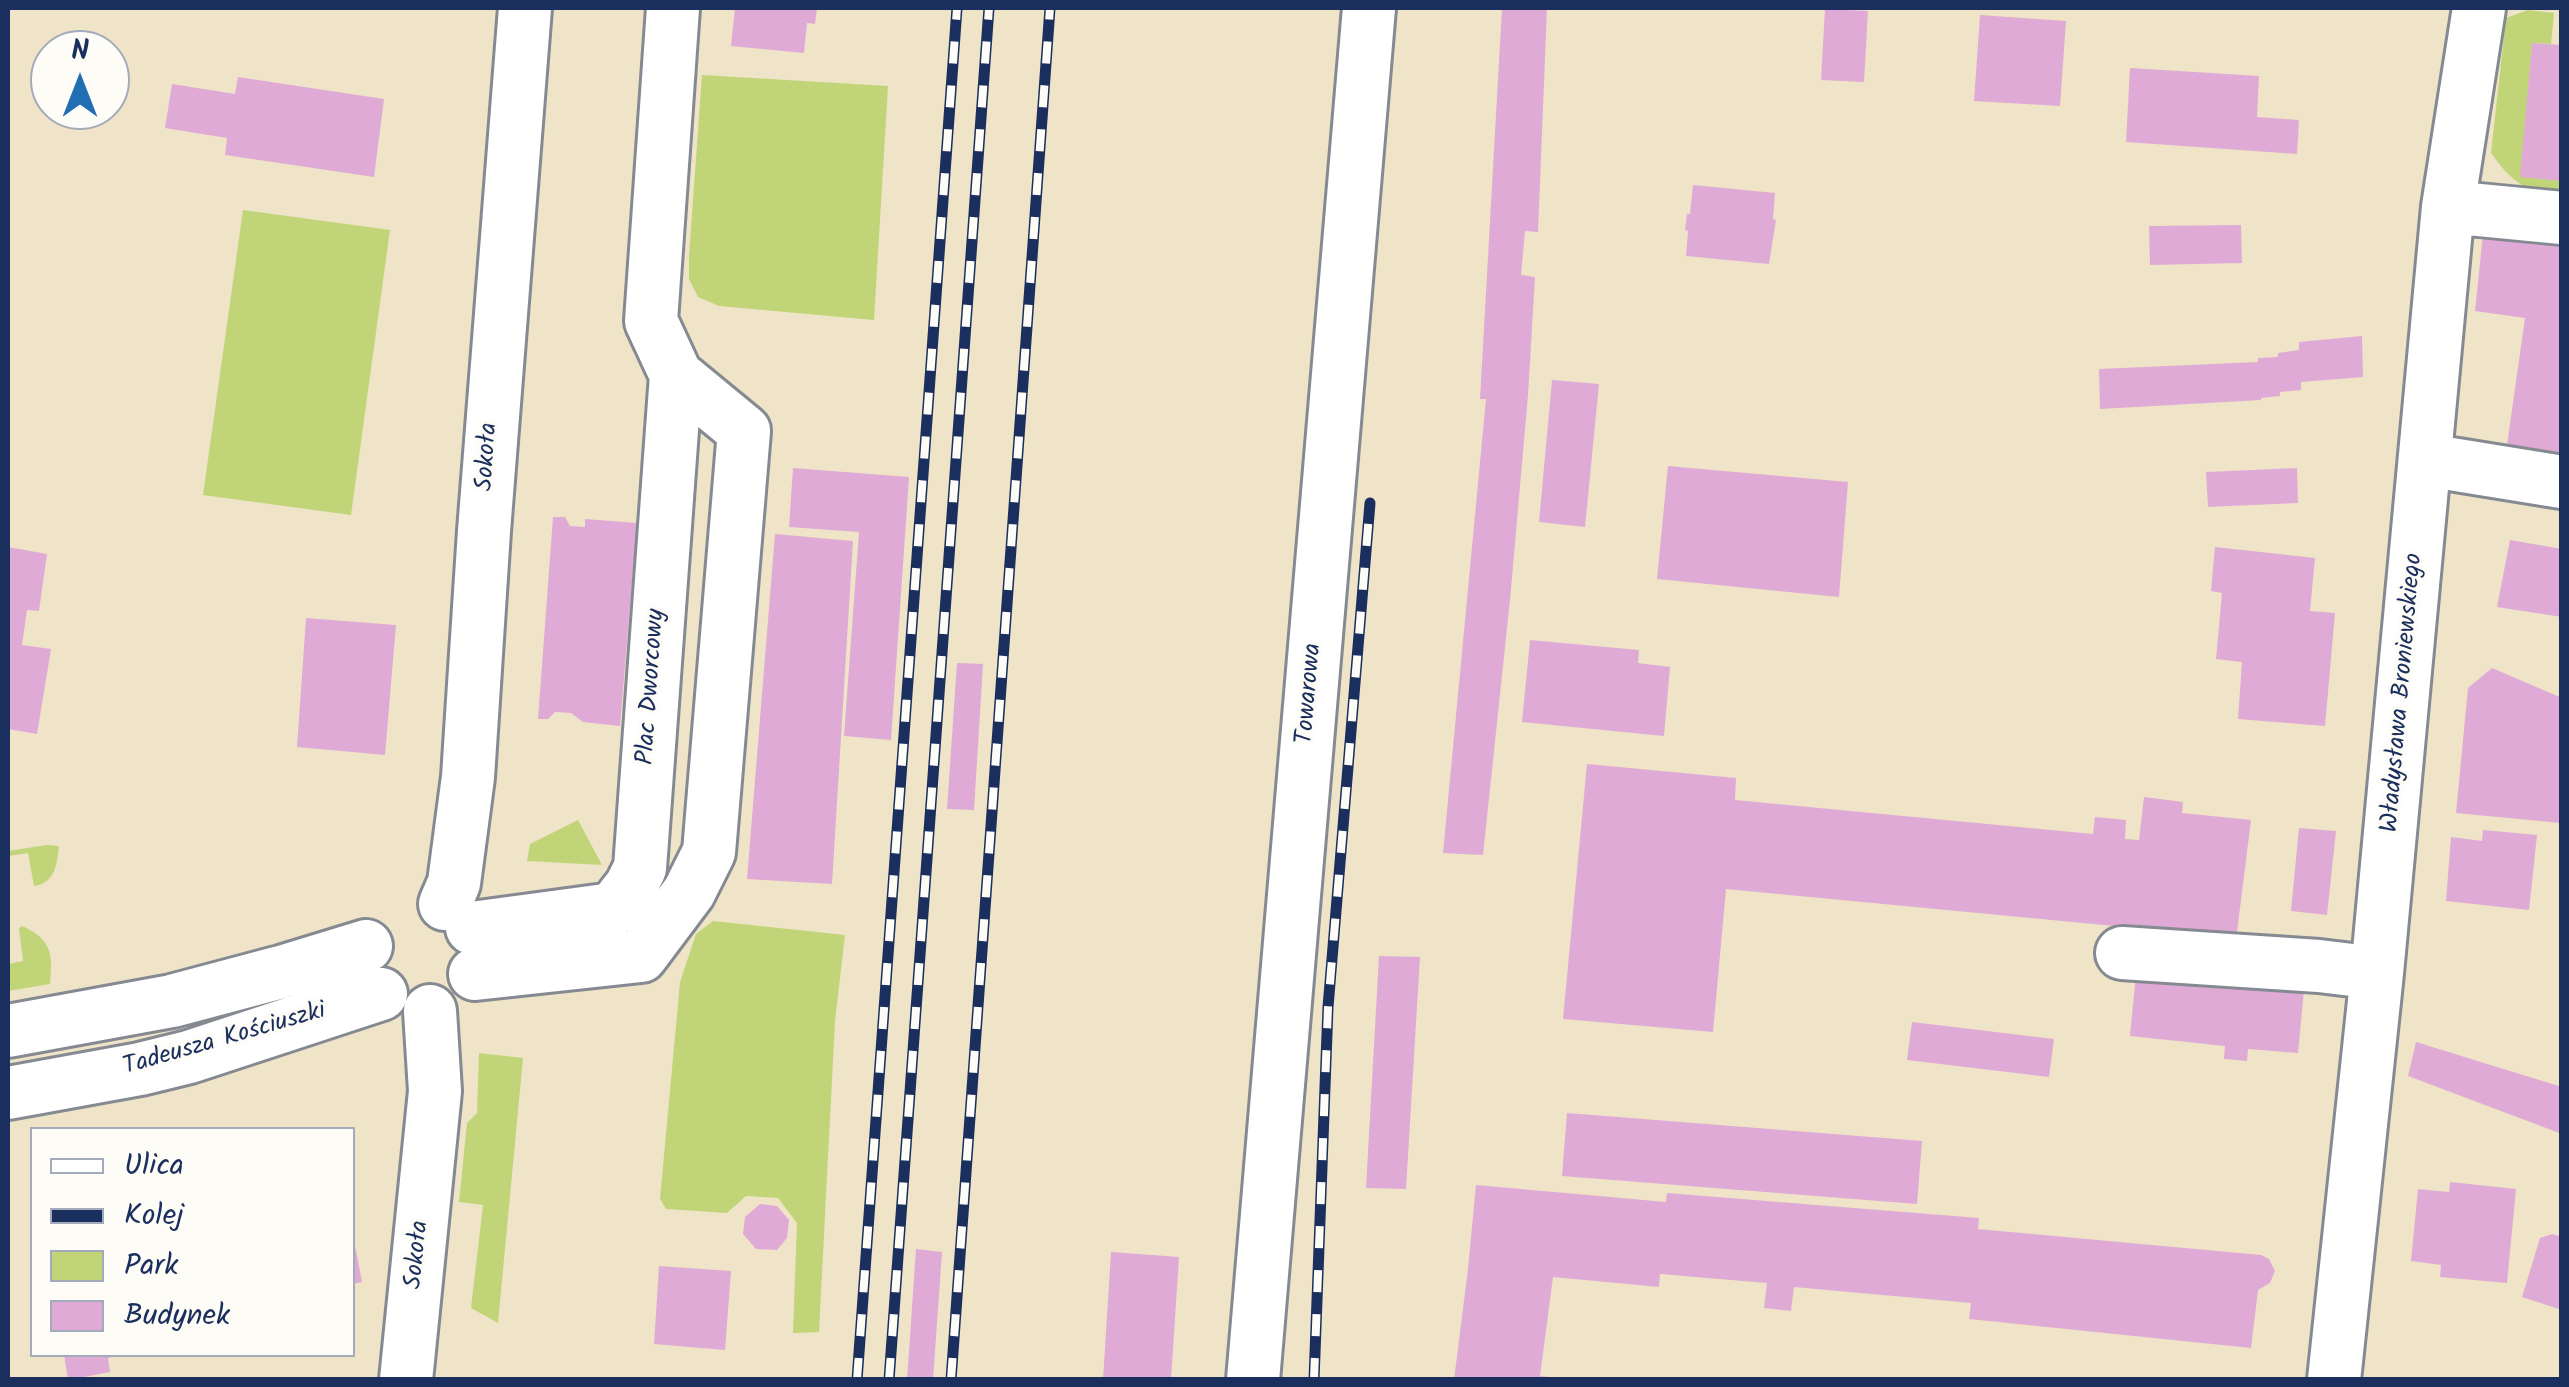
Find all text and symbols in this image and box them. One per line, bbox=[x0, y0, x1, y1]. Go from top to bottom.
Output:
text: N bbox=[71, 29, 89, 74]
north arrow bbox=[30, 30, 130, 130]
street label: Sokoła bbox=[472, 422, 506, 492]
street label: Władysława Broniewskiego bbox=[2377, 552, 2431, 834]
street label: Plac Dworcowy bbox=[633, 608, 673, 766]
street label: Towarowa bbox=[1292, 642, 1330, 746]
street label: Tadeusza Kościuszki bbox=[120, 998, 330, 1084]
legend bbox=[30, 1127, 355, 1357]
text: Ulica bbox=[124, 1142, 184, 1190]
text: Kolej bbox=[124, 1192, 184, 1240]
street label: Sokoła bbox=[401, 1219, 437, 1291]
text: Park bbox=[124, 1242, 178, 1290]
text: Budynek bbox=[124, 1292, 230, 1340]

